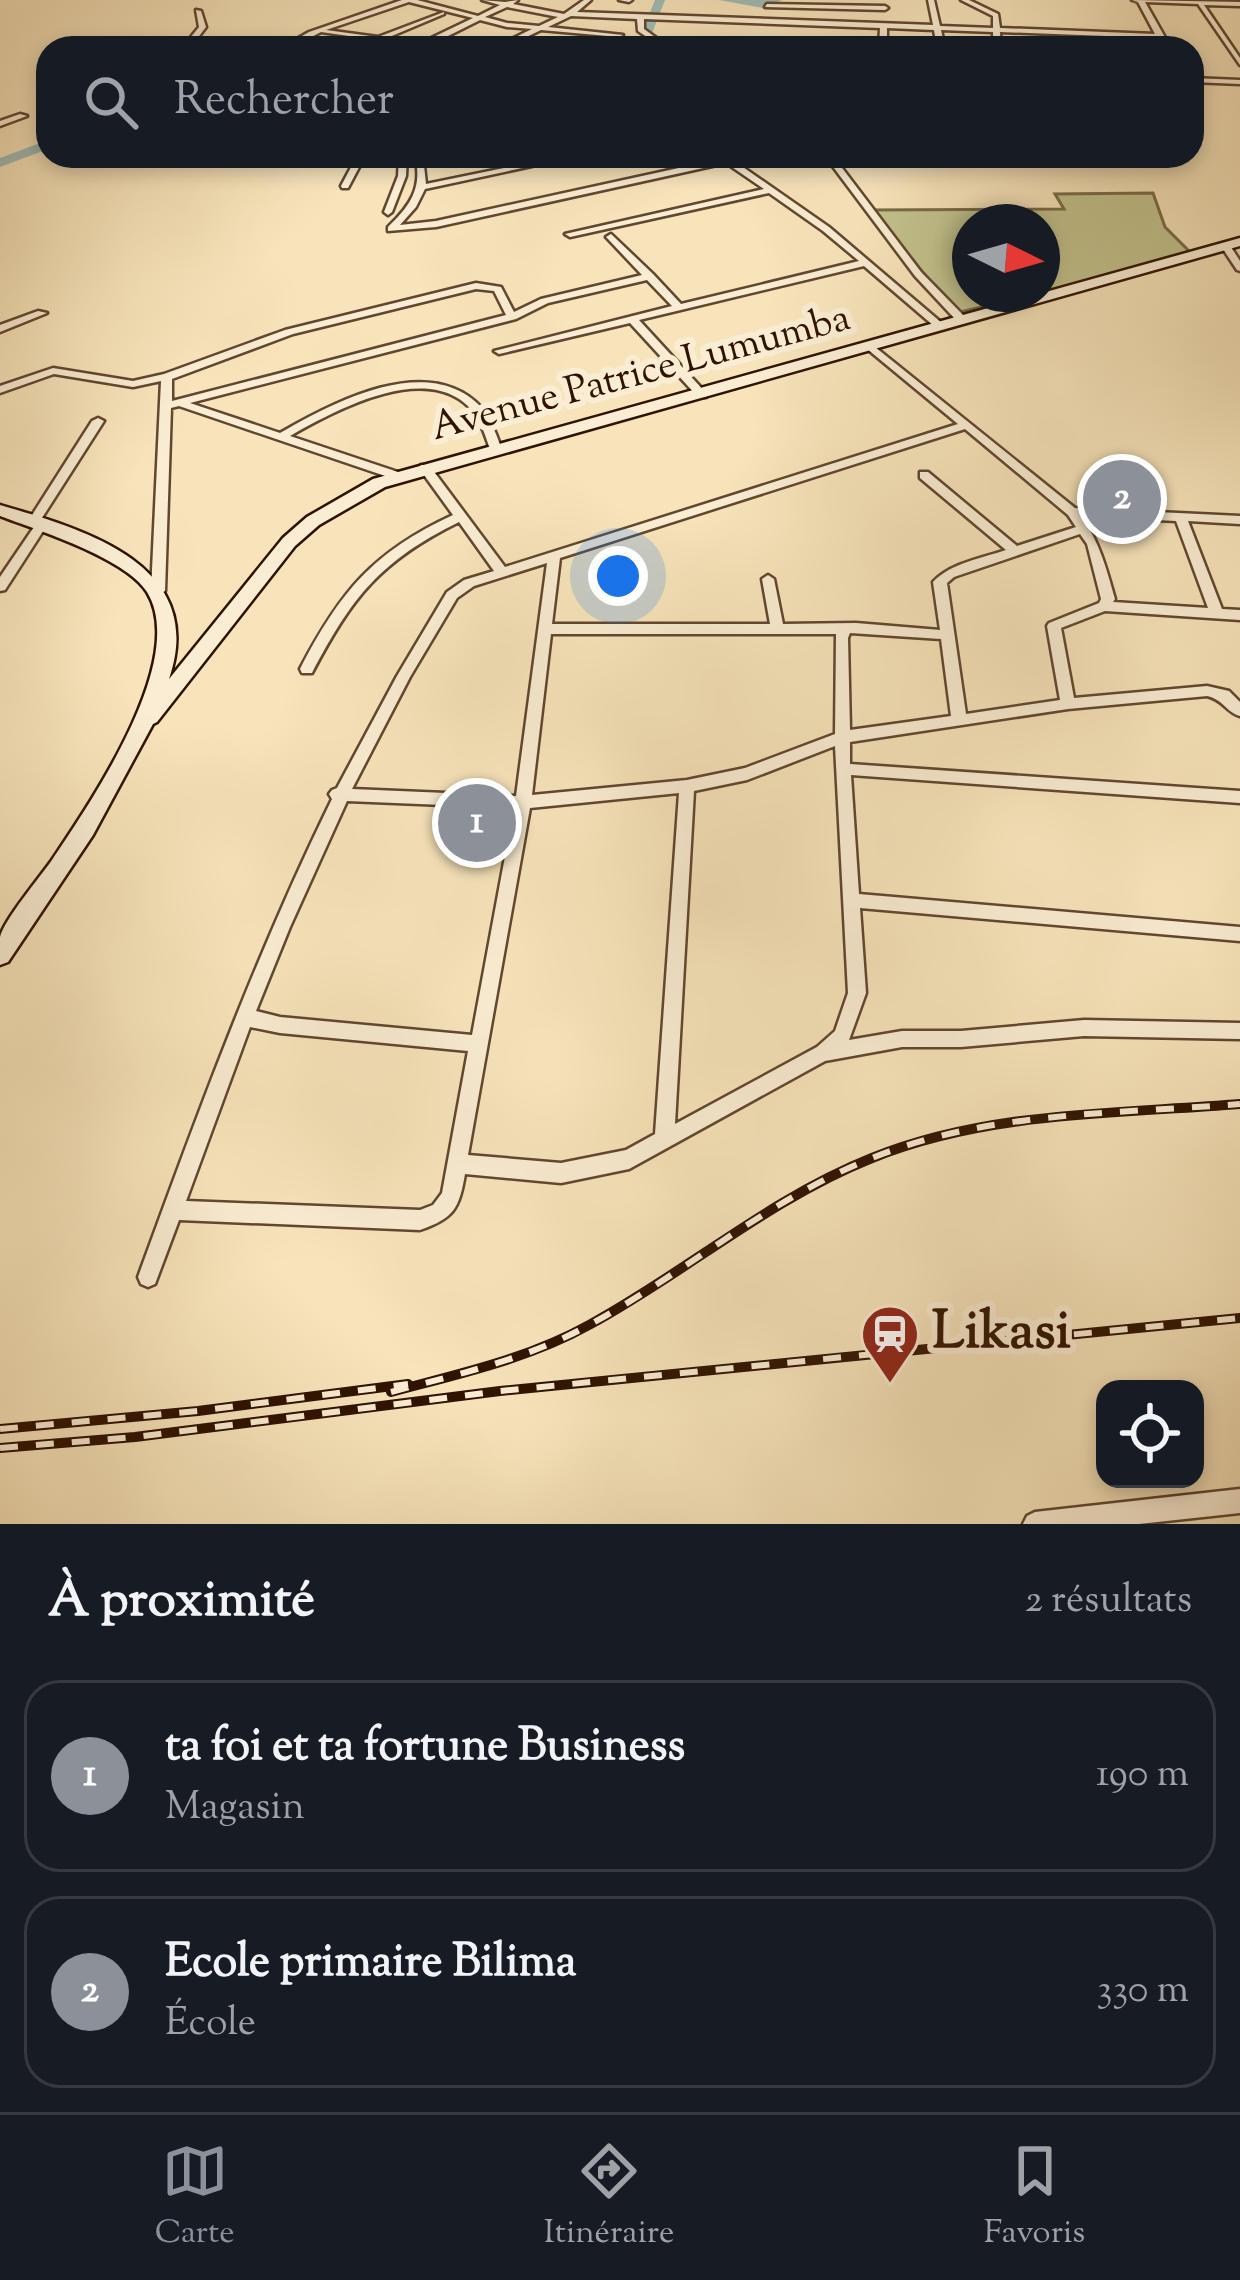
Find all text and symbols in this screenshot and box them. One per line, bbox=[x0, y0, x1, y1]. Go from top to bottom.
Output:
search box bbox=[36, 36, 1204, 168]
icon: search bbox=[78, 69, 144, 135]
text: Rechercher bbox=[174, 70, 394, 135]
north arrow bbox=[952, 204, 1060, 312]
street label: Avenue Patrice Lumumba bbox=[425, 292, 857, 458]
pin: 2 bbox=[1083, 454, 1161, 544]
your location bbox=[588, 546, 648, 606]
pin: 1 bbox=[438, 778, 516, 868]
place label: Likasi bbox=[932, 1295, 1071, 1373]
station icon: Likasi bbox=[859, 1303, 921, 1385]
map controls bbox=[1096, 1380, 1204, 1488]
button: locate bbox=[1096, 1380, 1204, 1488]
text: À proximité bbox=[48, 1566, 315, 1639]
text: 2 résultats bbox=[1025, 1574, 1192, 1630]
text: ta foi et ta fortune Business bbox=[165, 1716, 685, 1781]
text: 1 bbox=[83, 1748, 97, 1804]
text: 190 m bbox=[1096, 1748, 1189, 1804]
text: Magasin bbox=[165, 1781, 305, 1837]
text: Ecole primaire Bilima bbox=[165, 1932, 577, 1997]
text: 2 bbox=[81, 1964, 99, 2020]
text: 330 m bbox=[1097, 1964, 1189, 2020]
text: École bbox=[165, 1997, 256, 2053]
tab: Carte bbox=[155, 2138, 235, 2258]
tab: Itinéraire bbox=[544, 2138, 674, 2258]
tab: Favoris bbox=[984, 2138, 1085, 2258]

